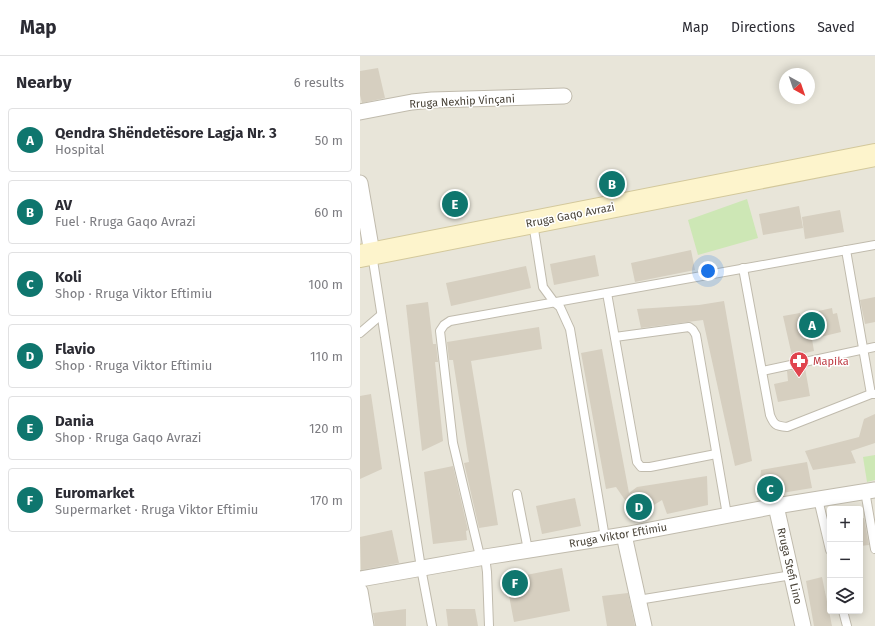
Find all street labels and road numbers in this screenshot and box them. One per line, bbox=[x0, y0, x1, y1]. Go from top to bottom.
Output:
street label: Rruga Nexhip Vinçani bbox=[409, 92, 515, 111]
street label: Rruga Gaqo Avrazi bbox=[525, 201, 616, 230]
street label: Rruga Viktor Eftimiu bbox=[568, 520, 668, 551]
street label: Rruga Stefi Lino bbox=[774, 527, 805, 606]

